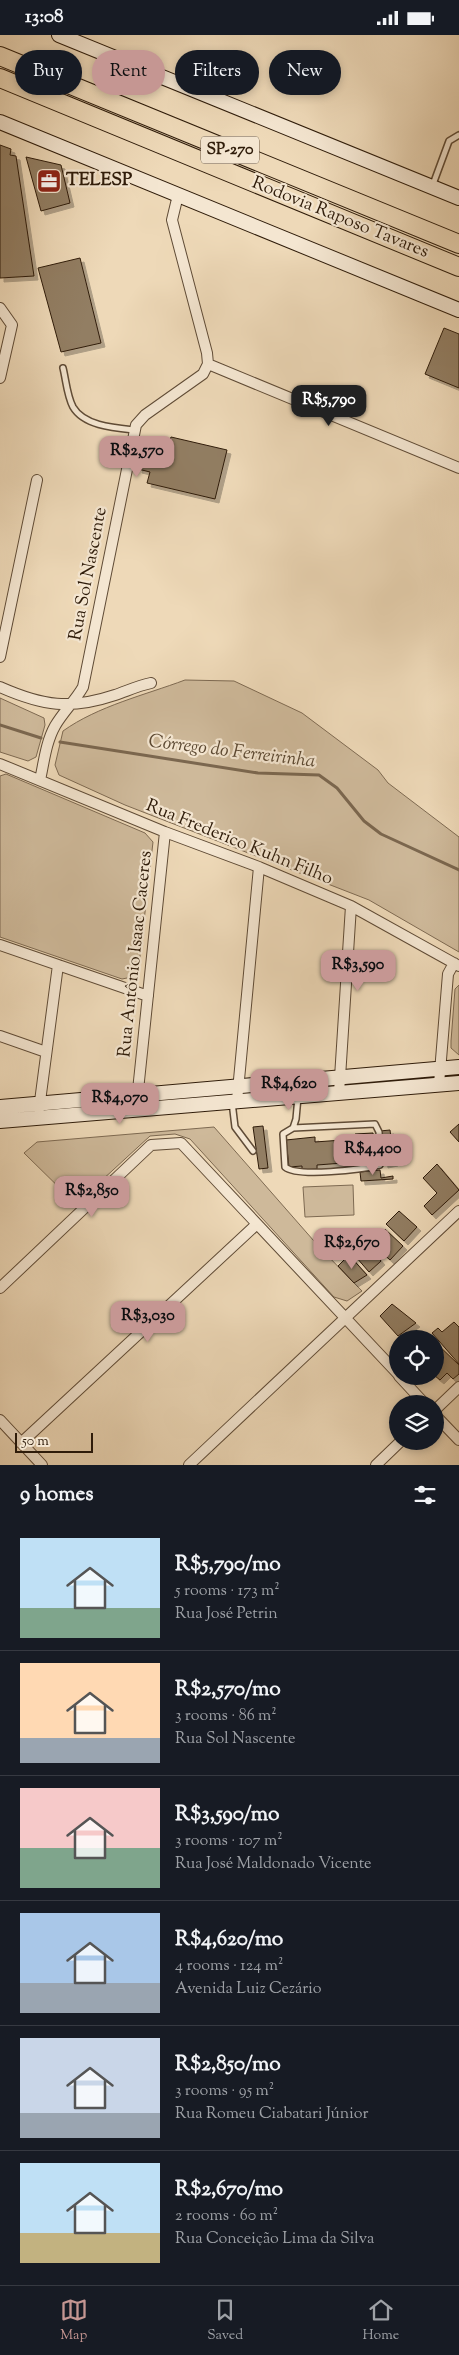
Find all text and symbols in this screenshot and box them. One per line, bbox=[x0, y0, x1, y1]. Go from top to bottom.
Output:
text: 13:08 bbox=[25, 4, 63, 31]
chip: Buy bbox=[15, 50, 82, 95]
chip: Rent bbox=[92, 50, 165, 95]
chip: Filters bbox=[175, 50, 259, 95]
chip: New bbox=[269, 50, 341, 95]
road number: SP-270 bbox=[201, 137, 259, 163]
office icon: TELESP bbox=[36, 168, 62, 194]
place label: TELESP bbox=[66, 168, 132, 194]
street label: Rodovia Raposo Tavares bbox=[248, 171, 432, 265]
pin: R$5,790 bbox=[283, 385, 375, 427]
text: R$5,790 bbox=[302, 389, 356, 412]
pin: R$2,570 bbox=[91, 435, 183, 478]
text: R$2,570 bbox=[110, 440, 164, 463]
street label: Rua Sol Nascente bbox=[63, 505, 115, 643]
water label: Córrego do Ferreirinha bbox=[147, 728, 317, 776]
street label: Rua Frederico Kuhn Filho bbox=[142, 794, 337, 892]
street label: Rua Antônio Isaac Caceres bbox=[112, 849, 160, 1059]
pin: R$3,590 bbox=[312, 949, 404, 992]
text: R$3,590 bbox=[332, 954, 384, 977]
pin: R$4,620 bbox=[243, 1069, 335, 1111]
text: R$4,620 bbox=[261, 1073, 317, 1096]
pin: R$4,070 bbox=[74, 1083, 166, 1125]
text: R$4,070 bbox=[92, 1087, 148, 1110]
pin: R$4,400 bbox=[327, 1133, 419, 1176]
text: R$4,400 bbox=[345, 1138, 401, 1161]
pin: R$2,850 bbox=[46, 1175, 138, 1218]
text: R$2,850 bbox=[65, 1180, 119, 1203]
pin: R$2,670 bbox=[306, 1227, 398, 1270]
text: R$2,670 bbox=[324, 1232, 380, 1255]
pin: R$3,030 bbox=[102, 1301, 194, 1343]
text: R$3,030 bbox=[121, 1305, 175, 1328]
map controls bbox=[389, 1330, 444, 1450]
button: locate bbox=[389, 1330, 444, 1385]
button: layers bbox=[389, 1395, 444, 1450]
scale bar bbox=[15, 1430, 92, 1453]
text: 50 m bbox=[22, 1432, 49, 1452]
text: 9 homes bbox=[20, 1480, 93, 1510]
icon: filters bbox=[411, 1481, 439, 1509]
text: R$5,790/mo bbox=[175, 1550, 281, 1580]
icon: home bbox=[60, 1558, 120, 1618]
text: 5 rooms · 173 m² bbox=[175, 1580, 280, 1603]
text: Rua José Petrin bbox=[175, 1603, 278, 1626]
text: R$2,570/mo bbox=[175, 1675, 281, 1705]
icon: home bbox=[60, 1683, 120, 1743]
text: 3 rooms · 86 m² bbox=[175, 1705, 277, 1728]
text: Rua Sol Nascente bbox=[175, 1728, 295, 1751]
text: R$3,590/mo bbox=[175, 1800, 279, 1830]
icon: home bbox=[60, 1808, 120, 1868]
text: 3 rooms · 107 m² bbox=[175, 1830, 283, 1853]
text: Rua José Maldonado Vicente bbox=[175, 1853, 372, 1876]
text: R$4,620/mo bbox=[175, 1925, 283, 1955]
icon: home bbox=[60, 1933, 120, 1993]
text: 4 rooms · 124 m² bbox=[175, 1955, 283, 1978]
text: Avenida Luiz Cezário bbox=[175, 1978, 321, 2001]
text: R$2,850/mo bbox=[175, 2050, 281, 2080]
icon: home bbox=[60, 2058, 120, 2118]
text: 3 rooms · 95 m² bbox=[175, 2080, 274, 2103]
text: Rua Romeu Ciabatari Júnior bbox=[175, 2103, 368, 2126]
text: R$2,670/mo bbox=[175, 2175, 283, 2205]
icon: home bbox=[60, 2183, 120, 2243]
text: 2 rooms · 60 m² bbox=[175, 2205, 278, 2228]
text: Rua Conceição Lima da Silva bbox=[175, 2228, 374, 2251]
tab: Map bbox=[60, 2296, 88, 2346]
tab: Saved bbox=[207, 2296, 243, 2346]
tab: Home bbox=[363, 2296, 399, 2346]

